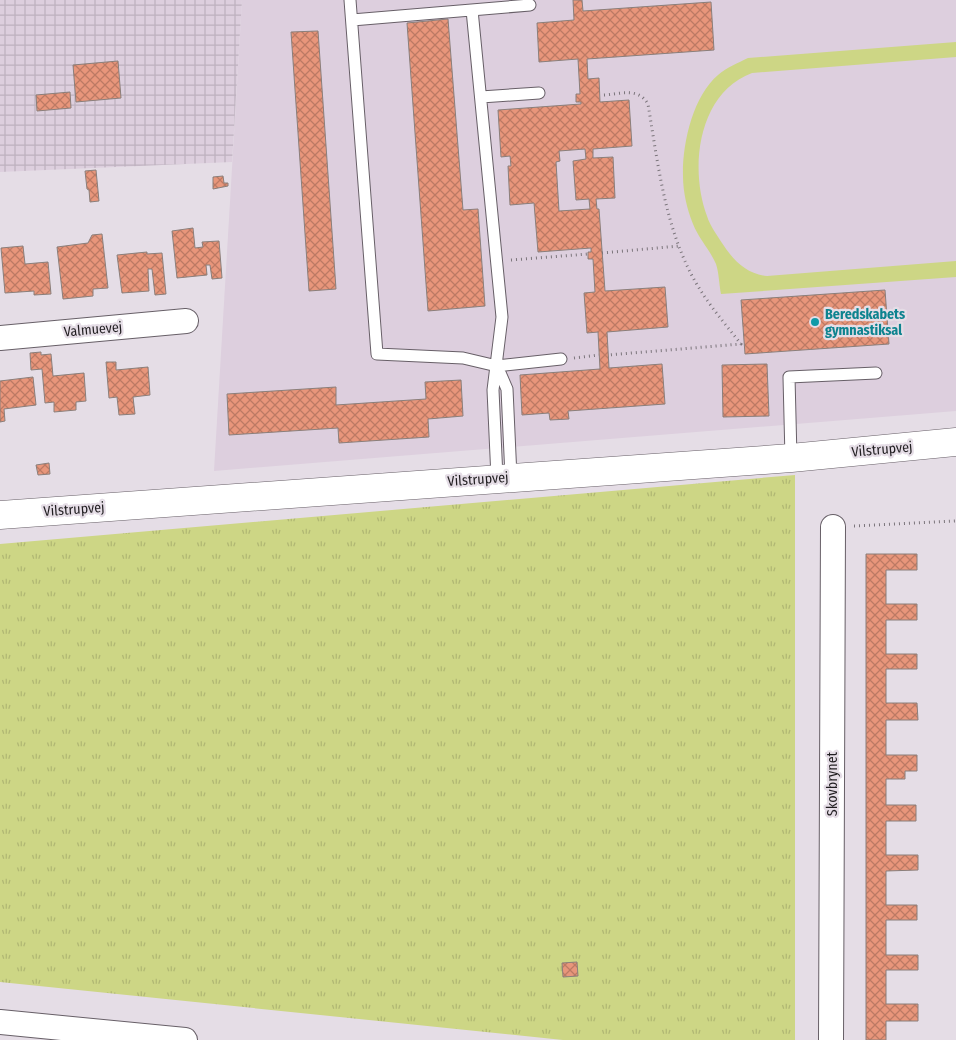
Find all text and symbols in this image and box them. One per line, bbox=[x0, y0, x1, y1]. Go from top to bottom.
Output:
place label: Beredskabets gymnastiksal bbox=[825, 306, 905, 339]
marker: Beredskabets gymnastiksal bbox=[809, 316, 821, 328]
street label: Valmuevej bbox=[63, 318, 123, 341]
street label: Vilstrupvej bbox=[851, 438, 913, 461]
street label: Vilstrupvej bbox=[447, 469, 509, 490]
street label: Vilstrupvej bbox=[43, 499, 105, 520]
street label: Skovbrynet bbox=[824, 751, 841, 816]

